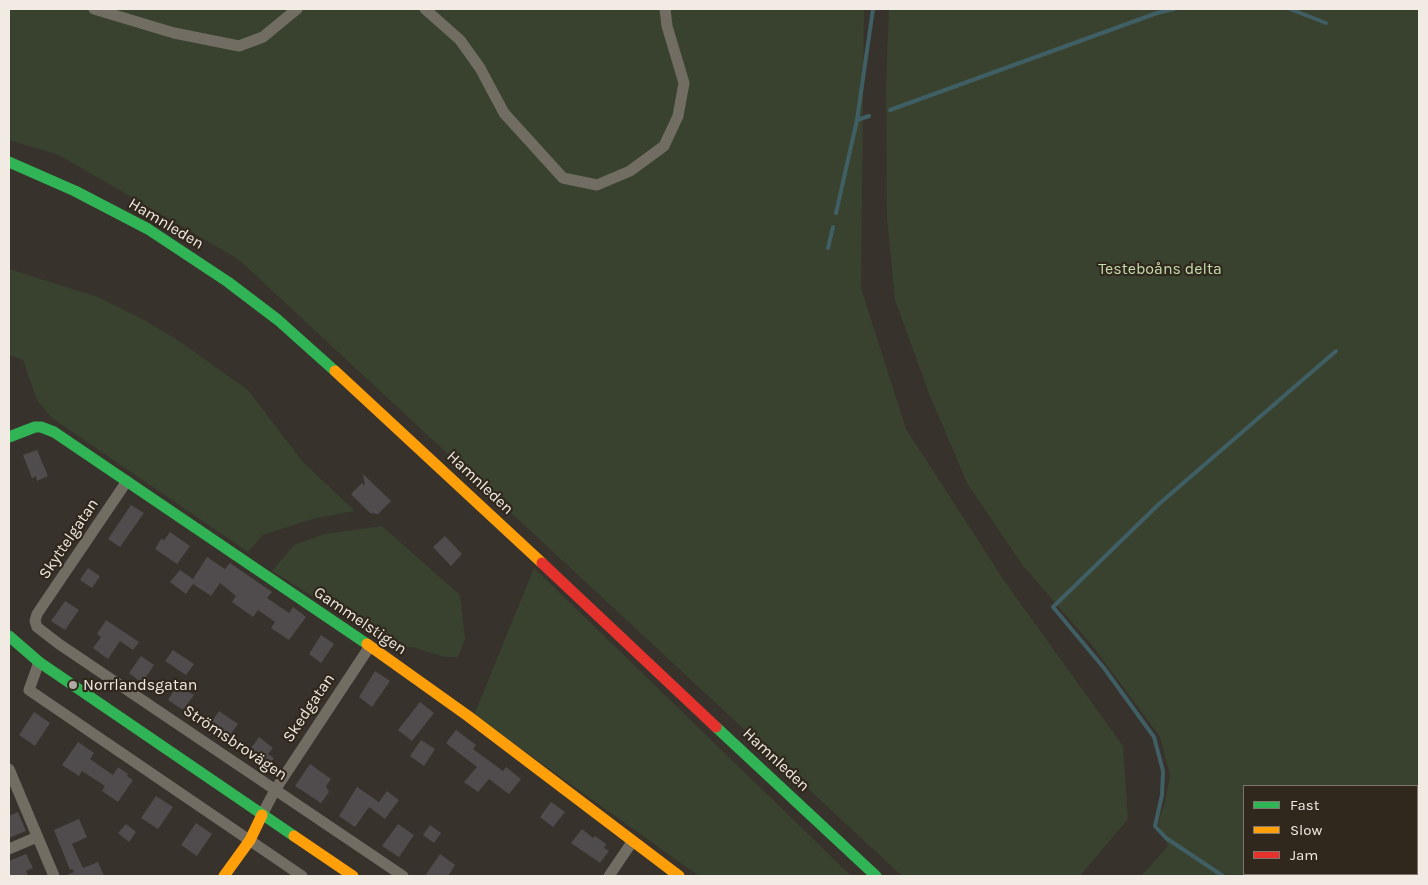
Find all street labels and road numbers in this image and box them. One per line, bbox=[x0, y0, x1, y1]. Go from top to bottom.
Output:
street label: Hamnleden bbox=[125, 194, 207, 254]
street label: Hamnleden bbox=[443, 447, 517, 519]
street label: Skyttelgatan bbox=[35, 495, 103, 583]
street label: Gammelstigen bbox=[310, 583, 410, 659]
street label: Skedgatan bbox=[279, 670, 339, 746]
street label: Strömsbrovägen bbox=[179, 701, 291, 785]
street label: Hamnleden bbox=[739, 724, 813, 796]

